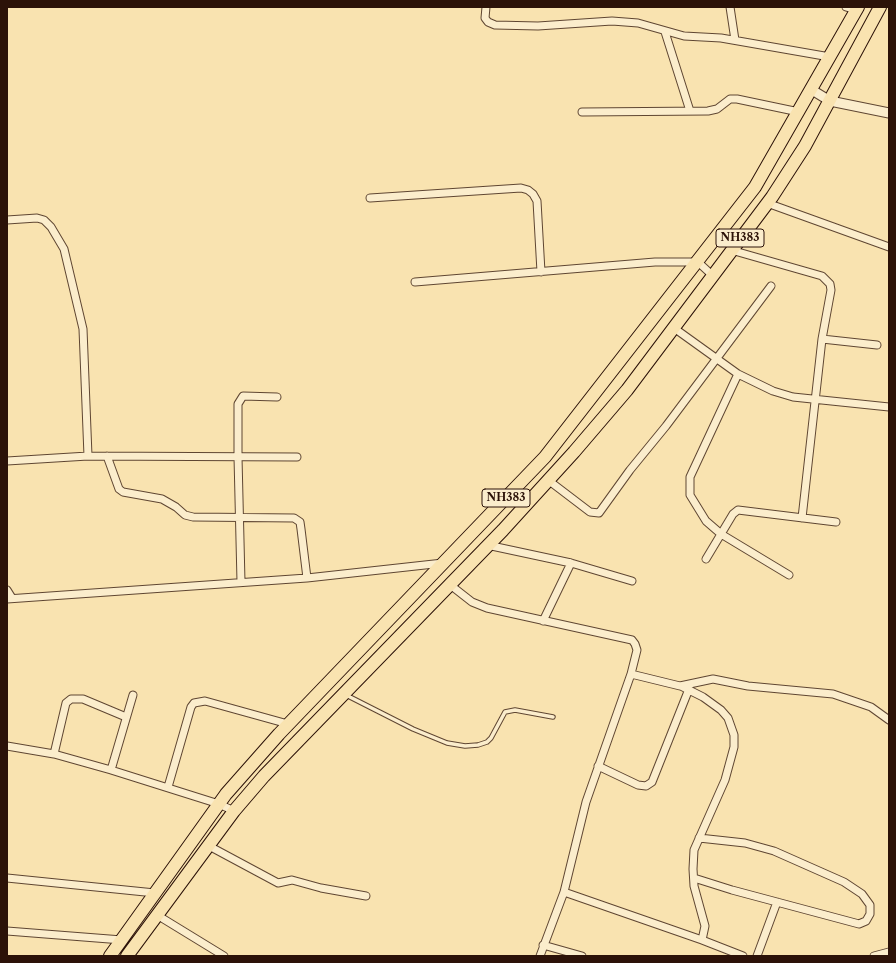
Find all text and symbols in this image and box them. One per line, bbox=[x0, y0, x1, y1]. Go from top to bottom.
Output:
road number: NH383 bbox=[716, 229, 764, 247]
road number: NH383 bbox=[482, 489, 530, 507]

